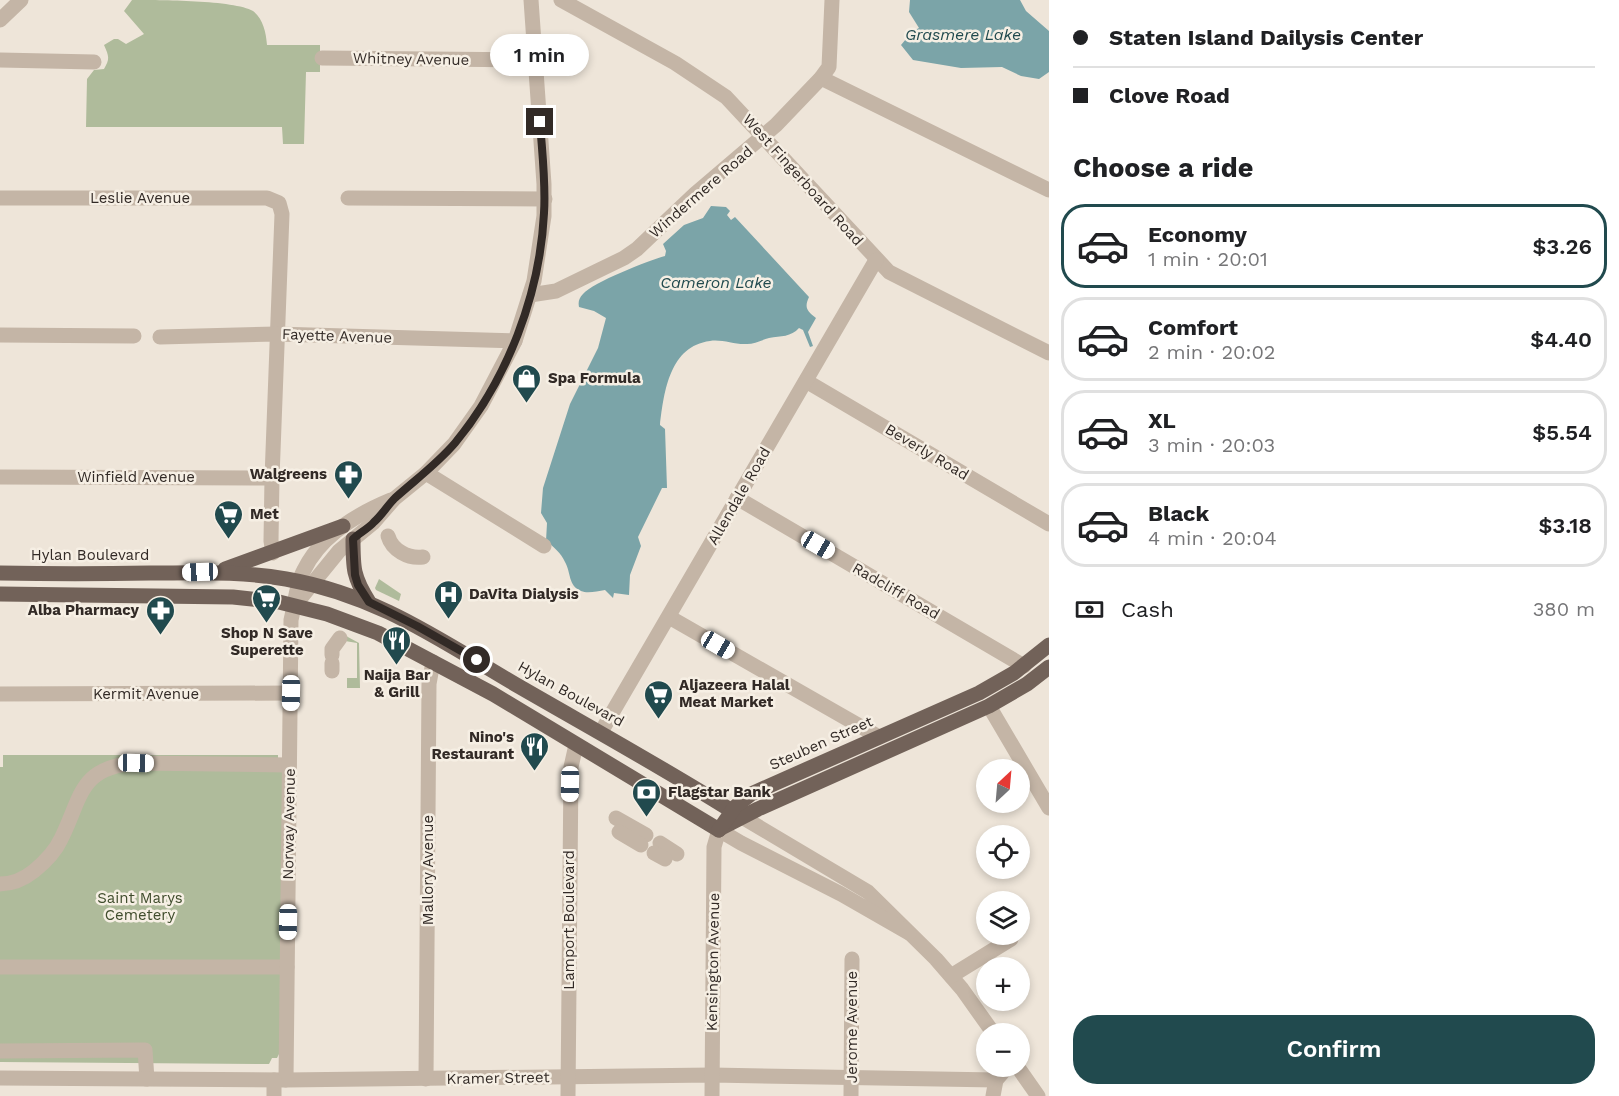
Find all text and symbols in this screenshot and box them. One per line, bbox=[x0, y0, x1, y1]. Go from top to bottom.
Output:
water label: Grasmere Lake bbox=[905, 25, 1021, 44]
text: Staten Island Dailysis Center bbox=[1109, 25, 1423, 50]
callout: 1 min bbox=[490, 35, 590, 77]
text: 1 min bbox=[514, 43, 565, 67]
street label: Whitney Avenue bbox=[353, 49, 469, 69]
text: Clove Road bbox=[1109, 83, 1230, 108]
route end bbox=[526, 108, 553, 135]
street label: West Fingerboard Road bbox=[739, 110, 867, 250]
street label: Windermere Road bbox=[646, 142, 756, 242]
text: Choose a ride bbox=[1073, 152, 1253, 184]
street label: Leslie Avenue bbox=[90, 189, 190, 207]
icon: car bbox=[1076, 219, 1130, 273]
text: Economy bbox=[1148, 222, 1247, 247]
text: $3.26 bbox=[1532, 234, 1592, 259]
text: 1 min · 20:01 bbox=[1148, 247, 1268, 271]
water label: Cameron Lake bbox=[660, 273, 772, 292]
icon: car bbox=[1076, 312, 1130, 366]
text: Comfort bbox=[1148, 315, 1238, 340]
street label: Fayette Avenue bbox=[281, 325, 393, 347]
text: $4.40 bbox=[1530, 327, 1592, 352]
text: 2 min · 20:02 bbox=[1148, 340, 1276, 364]
shop icon: Spa Formula bbox=[511, 362, 543, 404]
place label: Spa Formula bbox=[548, 369, 641, 387]
icon: car bbox=[1076, 405, 1130, 459]
text: XL bbox=[1148, 408, 1176, 433]
street label: Beverly Road bbox=[882, 420, 972, 484]
text: $5.54 bbox=[1532, 420, 1592, 445]
text: 3 min · 20:03 bbox=[1148, 433, 1275, 457]
street label: Allendale Road bbox=[704, 444, 774, 548]
pharmacy icon: Walgreens bbox=[332, 458, 364, 500]
place label: Walgreens bbox=[250, 465, 327, 483]
street label: Winfield Avenue bbox=[77, 468, 195, 486]
supermarket icon: Met bbox=[213, 498, 245, 540]
icon: car bbox=[1076, 498, 1130, 552]
text: Black bbox=[1148, 501, 1209, 526]
place label: Met bbox=[250, 505, 279, 523]
text: $3.18 bbox=[1538, 513, 1592, 538]
text: 4 min · 20:04 bbox=[1148, 526, 1277, 550]
car bbox=[798, 528, 838, 562]
street label: Hylan Boulevard bbox=[31, 546, 149, 564]
street label: Radcliff Road bbox=[849, 559, 943, 623]
car bbox=[182, 562, 218, 582]
hospital icon: DaVita Dialysis bbox=[432, 578, 464, 620]
supermarket icon: Shop N Save Superette bbox=[251, 582, 283, 624]
place label: DaVita Dialysis bbox=[469, 585, 579, 603]
icon: cash bbox=[1073, 593, 1106, 626]
pharmacy icon: Alba Pharmacy bbox=[144, 594, 176, 636]
text: Cash bbox=[1121, 597, 1174, 622]
text: 380 m bbox=[1533, 597, 1595, 621]
place label: Alba Pharmacy bbox=[28, 601, 140, 619]
place label: Shop N Save Superette bbox=[221, 624, 313, 659]
restaurant icon: Naija Bar & Grill bbox=[381, 624, 413, 666]
car bbox=[698, 628, 738, 662]
route start bbox=[463, 646, 490, 673]
street label: Hylan Boulevard bbox=[515, 657, 627, 731]
place label: Naija Bar & Grill bbox=[364, 666, 431, 701]
car bbox=[282, 675, 300, 711]
place label: Aljazeera Halal Meat Market bbox=[679, 676, 790, 711]
supermarket icon: Aljazeera Halal Meat Market bbox=[642, 678, 674, 720]
street label: Kermit Avenue bbox=[93, 685, 199, 703]
street label: Steuben Street bbox=[766, 712, 876, 774]
place label: Nino's Restaurant bbox=[432, 728, 514, 763]
restaurant icon: Nino's Restaurant bbox=[519, 730, 551, 772]
car bbox=[118, 754, 154, 772]
north arrow bbox=[976, 759, 1030, 813]
map controls bbox=[976, 759, 1030, 1077]
car bbox=[561, 766, 579, 802]
street label: Norway Avenue bbox=[279, 768, 299, 880]
bank icon: Flagstar Bank bbox=[631, 776, 663, 818]
place label: Flagstar Bank bbox=[668, 783, 771, 801]
street label: Mallory Avenue bbox=[419, 815, 437, 925]
button: locate bbox=[976, 825, 1030, 879]
street label: Lamport Boulevard bbox=[560, 850, 578, 990]
park label: Saint Marys Cemetery bbox=[97, 889, 183, 924]
button: layers bbox=[976, 891, 1030, 945]
street label: Kensington Avenue bbox=[703, 893, 723, 1031]
car bbox=[279, 904, 297, 940]
button: + bbox=[976, 957, 1030, 1011]
street label: Jerome Avenue bbox=[843, 971, 861, 1083]
button: Confirm bbox=[1073, 1015, 1595, 1084]
button: − bbox=[976, 1023, 1030, 1077]
street label: Kramer Street bbox=[446, 1068, 550, 1088]

